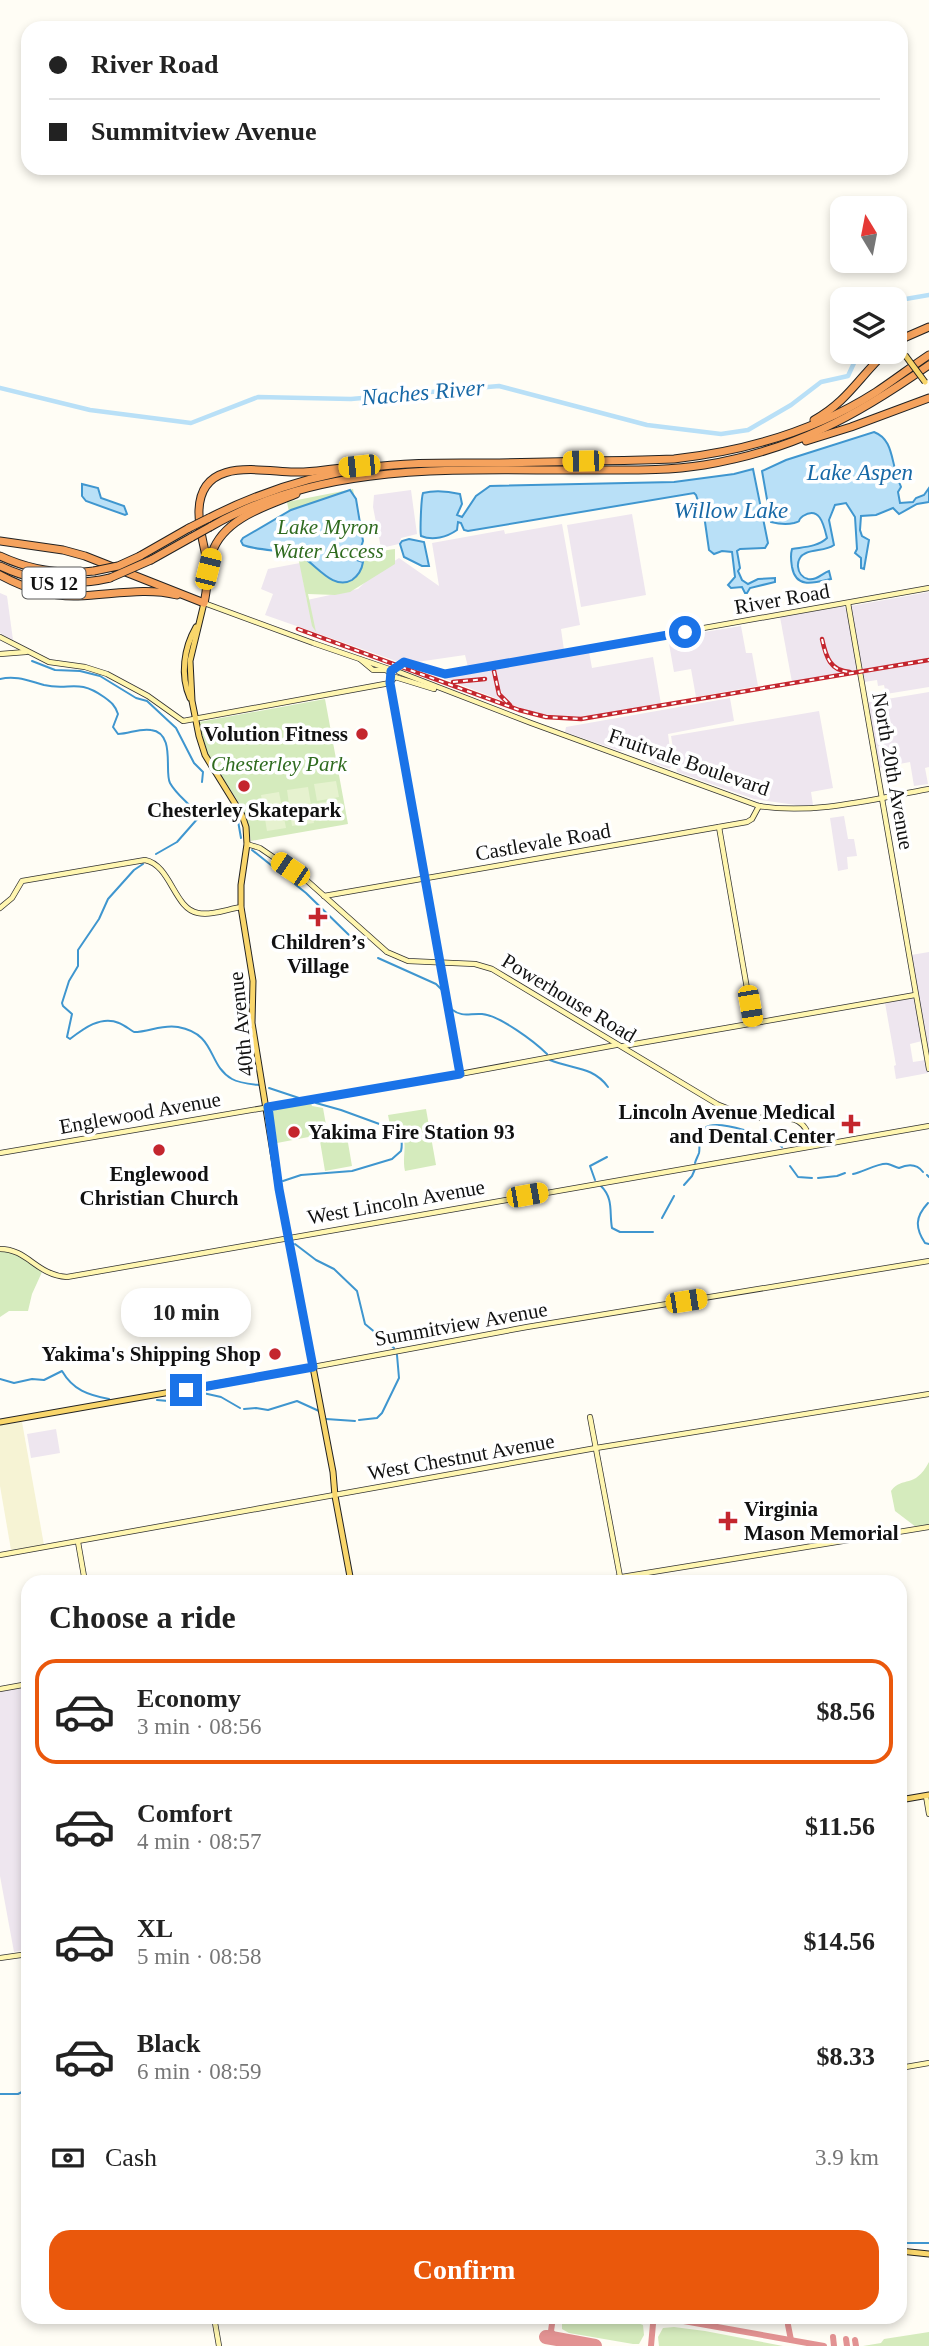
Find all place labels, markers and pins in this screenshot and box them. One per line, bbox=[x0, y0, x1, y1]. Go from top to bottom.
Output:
place label: Volution Fitness bbox=[203, 722, 348, 746]
marker: Volution Fitness bbox=[354, 726, 370, 742]
marker: Chesterley Skatepark bbox=[236, 778, 252, 794]
place label: Chesterley Skatepark bbox=[147, 798, 341, 822]
marker: Children’s Village bbox=[308, 907, 328, 927]
place label: Children’s Village bbox=[271, 930, 365, 978]
place label: Lincoln Avenue Medical and Dental Center bbox=[618, 1100, 835, 1148]
marker: Lincoln Avenue Medical and Dental Center bbox=[841, 1114, 861, 1134]
place label: Yakima Fire Station 93 bbox=[308, 1120, 515, 1144]
marker: Yakima Fire Station 93 bbox=[286, 1124, 302, 1140]
marker: Englewood Christian Church bbox=[151, 1142, 167, 1158]
place label: Englewood Christian Church bbox=[80, 1162, 239, 1210]
place label: Yakima's Shipping Shop bbox=[42, 1342, 261, 1366]
marker: Yakima's Shipping Shop bbox=[267, 1346, 283, 1362]
place label: Virginia Mason Memorial bbox=[744, 1497, 899, 1545]
marker: Virginia Mason Memorial bbox=[718, 1511, 738, 1531]

